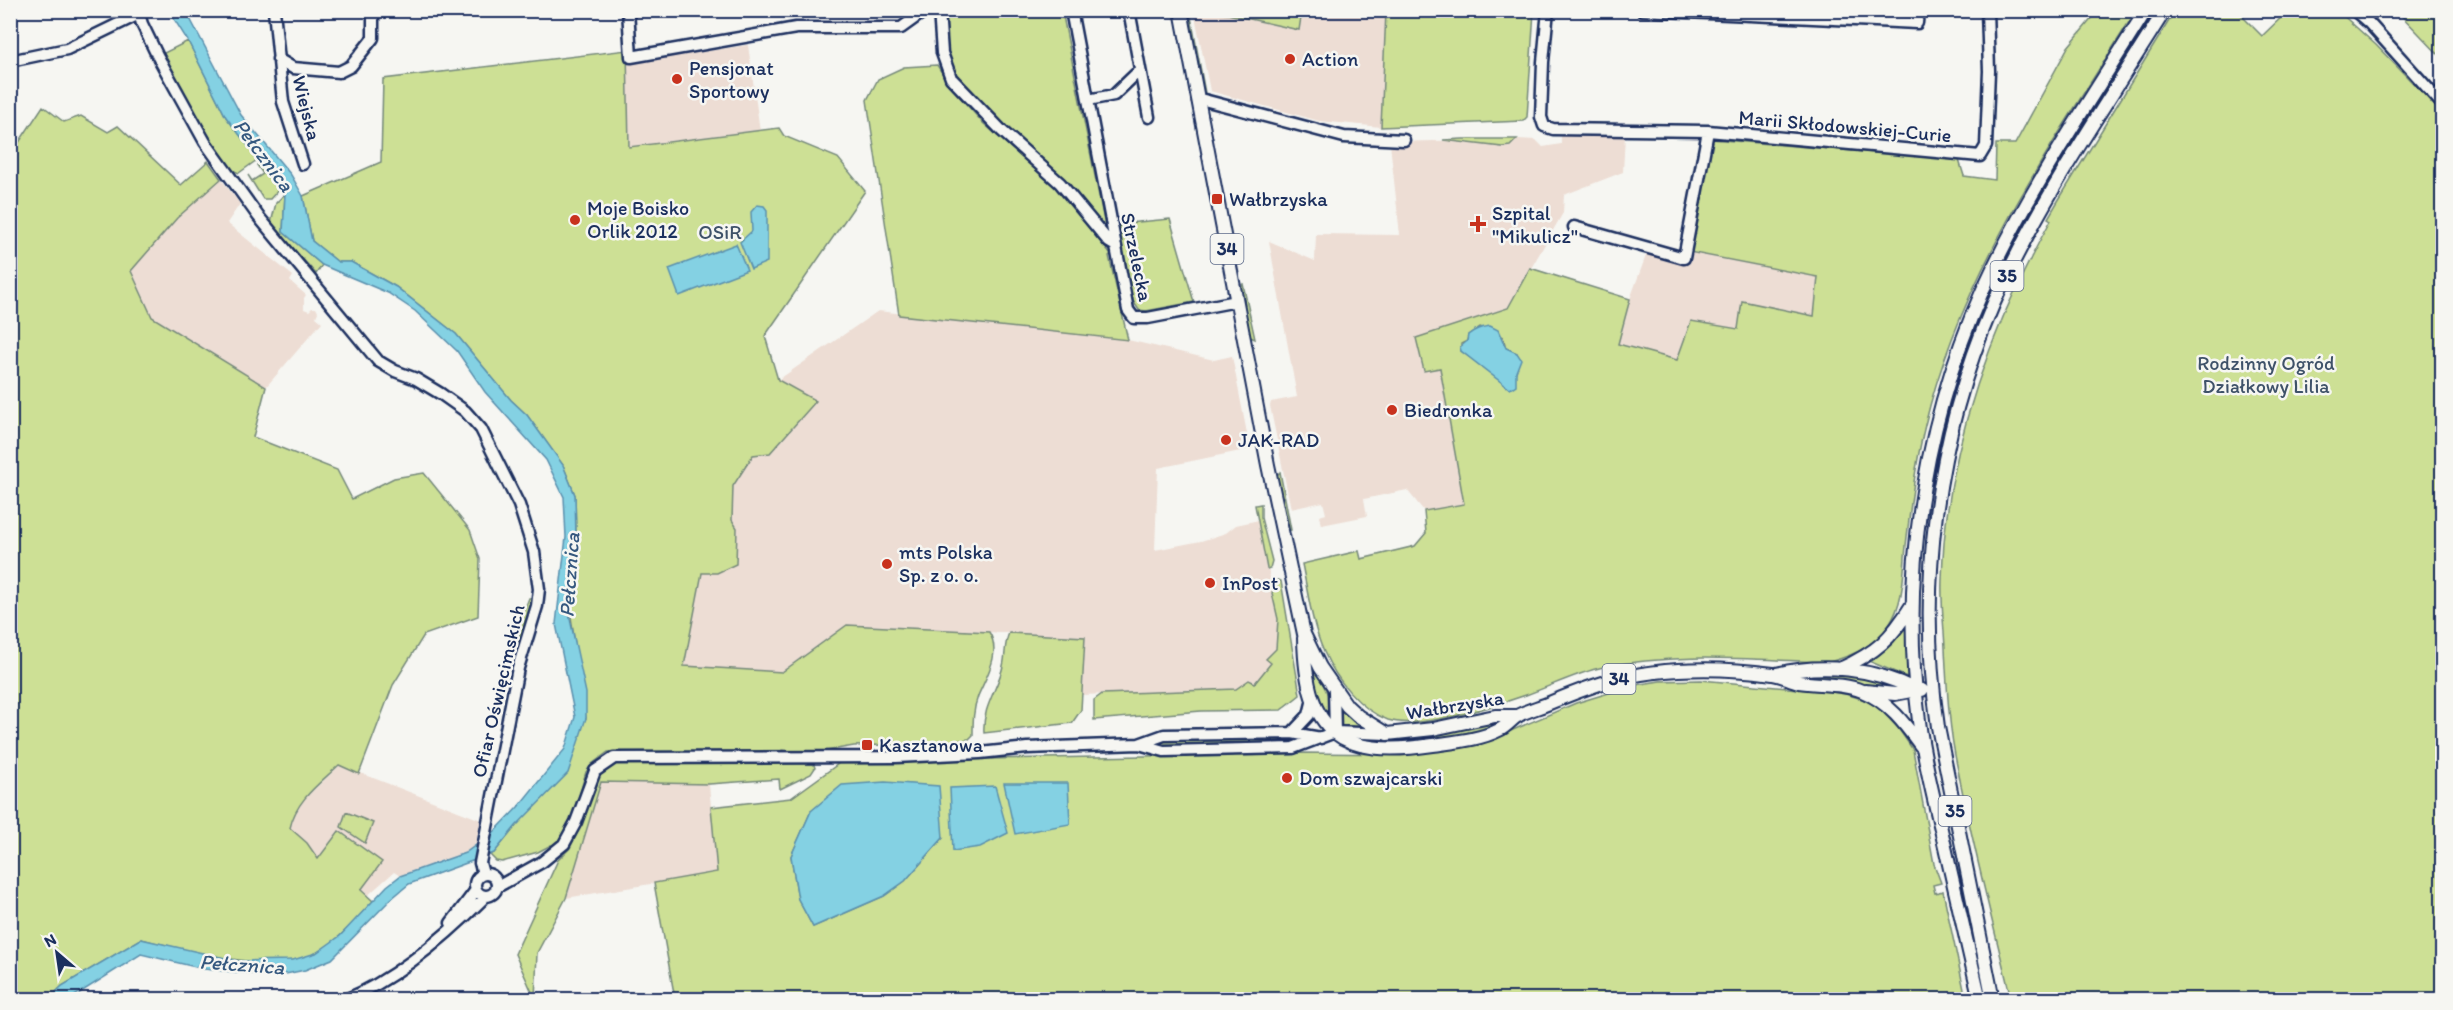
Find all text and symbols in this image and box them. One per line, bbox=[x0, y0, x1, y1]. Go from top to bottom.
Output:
place label: Action bbox=[1302, 47, 1358, 71]
marker: Action bbox=[1283, 52, 1297, 66]
place label: Pensjonat Sportowy bbox=[689, 56, 774, 103]
marker: Pensjonat Sportowy bbox=[670, 72, 684, 86]
street label: Wiejska bbox=[287, 73, 327, 144]
street label: Marii Skłodowskiej-Curie bbox=[1738, 105, 1952, 147]
water label: Pełcznica bbox=[228, 114, 300, 196]
place label: Wałbrzyska bbox=[1229, 187, 1328, 211]
marker: Wałbrzyska bbox=[1210, 192, 1224, 206]
place label: Moje Boisko Orlik 2012 bbox=[587, 196, 689, 243]
place label: Szpital "Mikulicz" bbox=[1492, 201, 1578, 248]
street label: Strzelecka bbox=[1116, 210, 1158, 304]
marker: Moje Boisko Orlik 2012 bbox=[568, 213, 582, 227]
marker: Szpital "Mikulicz" bbox=[1469, 215, 1487, 233]
park label: OSiR bbox=[698, 220, 742, 244]
road number: 34 bbox=[1210, 234, 1244, 264]
road number: 35 bbox=[1990, 261, 2024, 291]
park label: Rodzinny Ogród Działkowy Lilia bbox=[2197, 351, 2335, 398]
place label: Biedronka bbox=[1404, 398, 1493, 422]
marker: Biedronka bbox=[1385, 403, 1399, 417]
place label: JAK-RAD bbox=[1238, 428, 1319, 452]
marker: JAK-RAD bbox=[1219, 433, 1233, 447]
water label: Pełcznica bbox=[554, 532, 584, 618]
place label: mts Polska Sp. z o. o. bbox=[899, 540, 993, 587]
marker: mts Polska Sp. z o. o. bbox=[880, 557, 894, 571]
place label: InPost bbox=[1222, 571, 1278, 595]
marker: InPost bbox=[1203, 576, 1217, 590]
street label: Ofiar Oświęcimskich bbox=[466, 602, 530, 780]
road number: 34 bbox=[1602, 664, 1636, 694]
street label: Wałbrzyska bbox=[1404, 685, 1506, 725]
place label: Kasztanowa bbox=[879, 733, 984, 757]
marker: Kasztanowa bbox=[860, 738, 874, 752]
place label: Dom szwajcarski bbox=[1299, 766, 1442, 790]
marker: Dom szwajcarski bbox=[1280, 771, 1294, 785]
road number: 35 bbox=[1938, 796, 1972, 826]
north arrow bbox=[27, 923, 87, 983]
text: N bbox=[41, 929, 59, 951]
water label: Pełcznica bbox=[199, 949, 285, 979]

